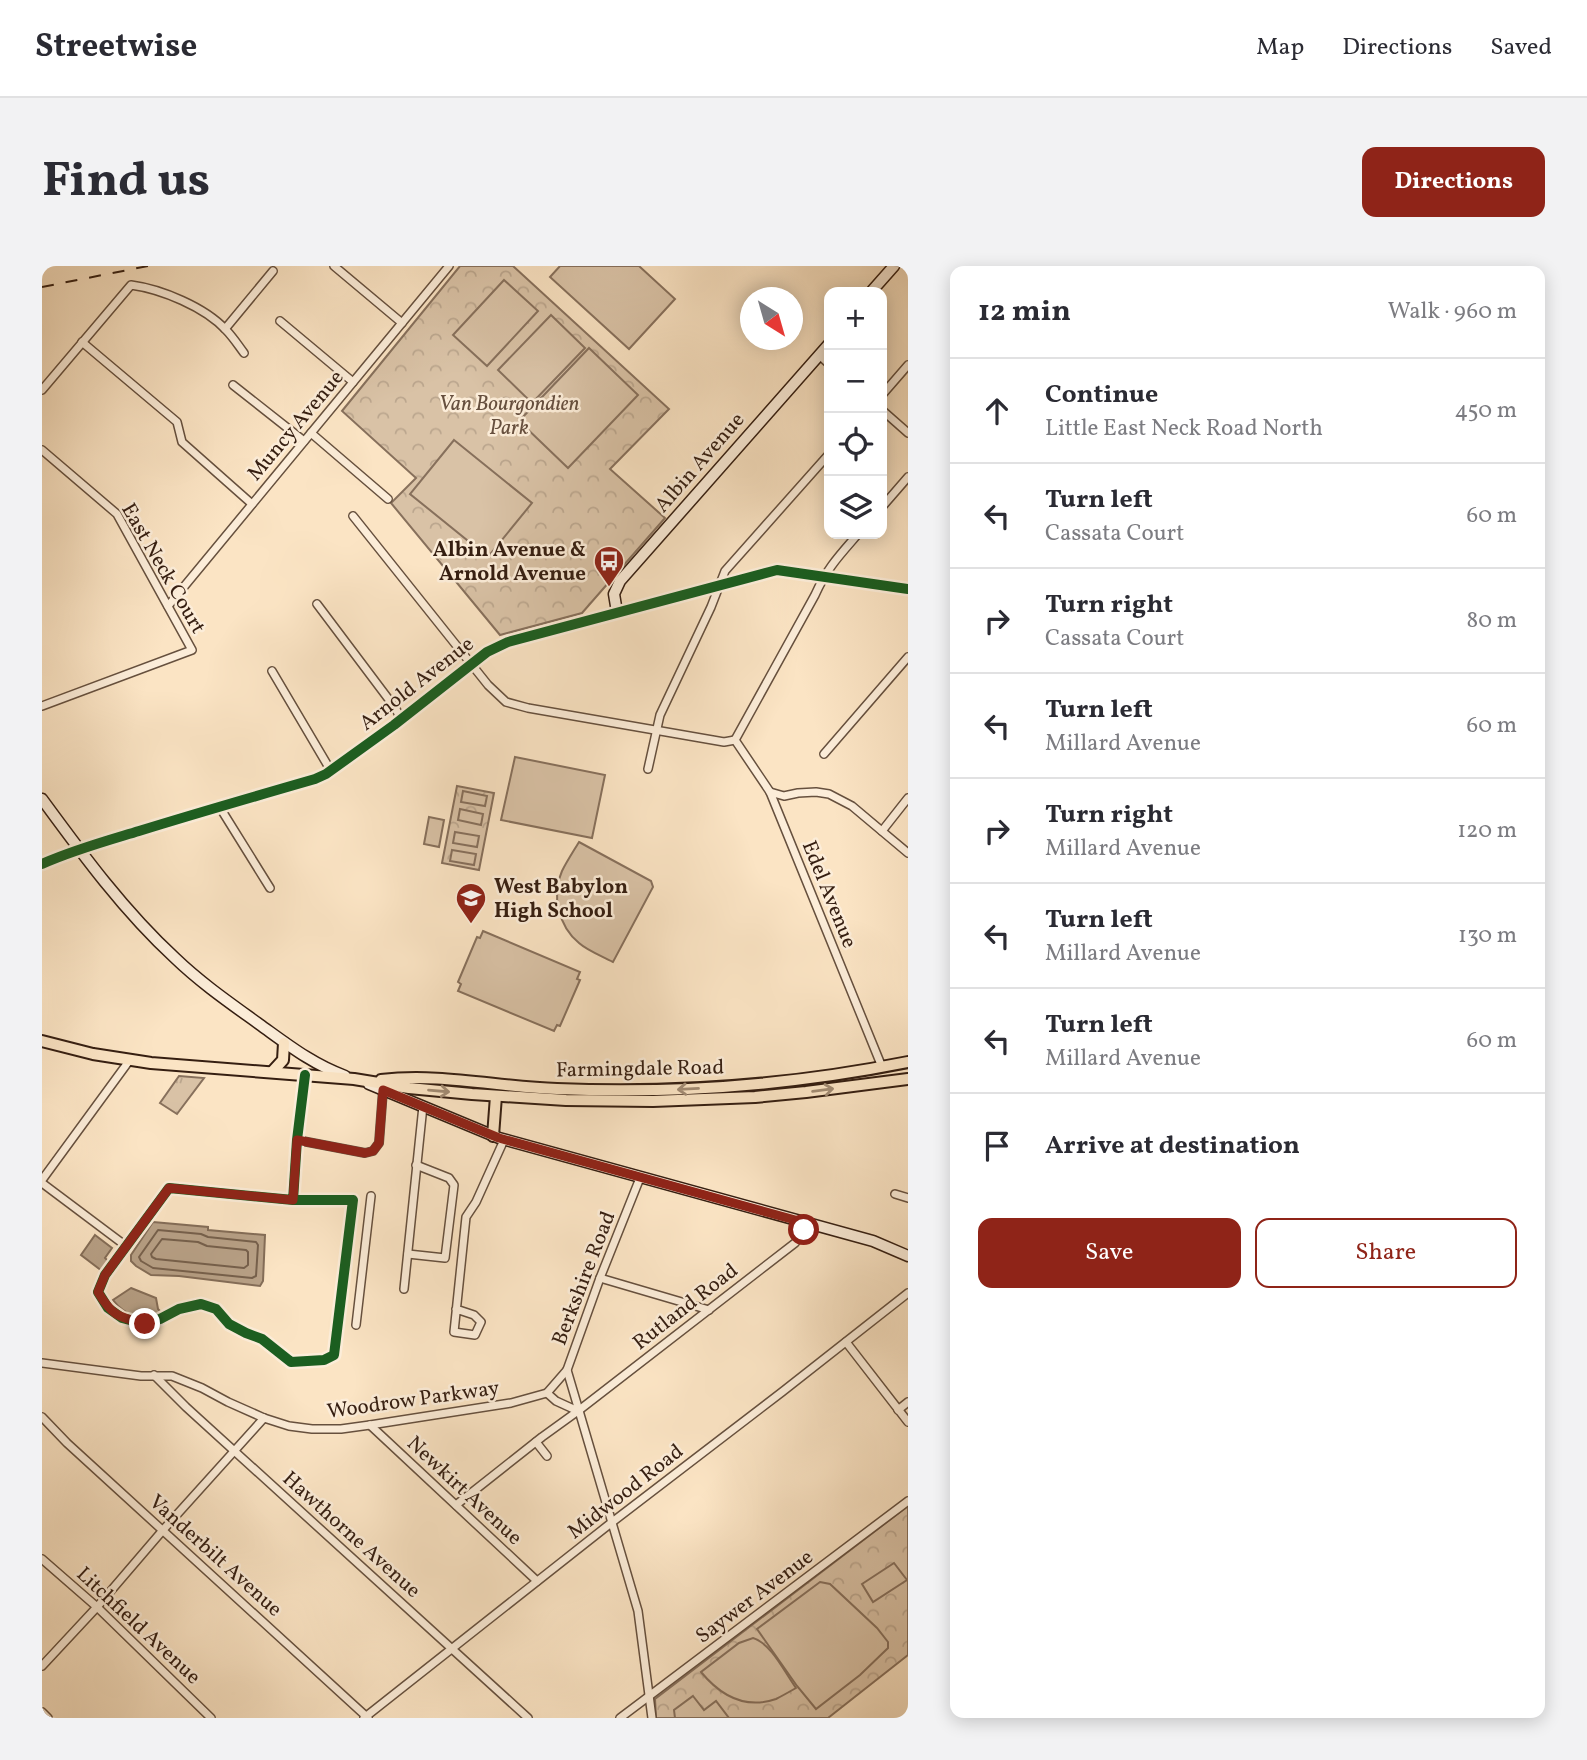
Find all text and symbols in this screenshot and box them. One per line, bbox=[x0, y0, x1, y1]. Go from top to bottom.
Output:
text: Streetwise bbox=[35, 25, 197, 71]
text: Map bbox=[1256, 31, 1304, 65]
text: Directions bbox=[1342, 31, 1452, 65]
text: Saved bbox=[1490, 31, 1552, 65]
button: Directions bbox=[1362, 147, 1545, 217]
text: Find us bbox=[42, 148, 210, 217]
north arrow bbox=[740, 287, 803, 350]
map controls bbox=[824, 287, 887, 539]
button: + bbox=[824, 287, 887, 350]
text: 12 min bbox=[978, 291, 1071, 333]
text: Walk · 960 m bbox=[1388, 296, 1517, 328]
button: − bbox=[824, 350, 887, 413]
street label: Muncy Avenue bbox=[241, 364, 351, 488]
text: Continue bbox=[1045, 377, 1158, 413]
park label: Van Bourgondien Park bbox=[439, 390, 579, 443]
icon: ahead bbox=[978, 392, 1016, 430]
text: 450 m bbox=[1455, 395, 1517, 427]
street label: Albin Avenue bbox=[648, 407, 752, 519]
button: locate bbox=[824, 413, 887, 476]
text: Little East Neck Road North bbox=[1045, 413, 1323, 445]
button: layers bbox=[824, 476, 887, 539]
text: Turn left bbox=[1045, 482, 1153, 518]
icon: left bbox=[978, 497, 1016, 535]
street label: East Neck Court bbox=[113, 498, 212, 639]
text: 60 m bbox=[1467, 500, 1517, 532]
text: Cassata Court bbox=[1045, 518, 1184, 550]
place label: Albin Avenue & Arnold Avenue bbox=[433, 536, 586, 589]
bus stop icon: Albin Avenue & Arnold Avenue bbox=[592, 544, 626, 588]
text: Turn right bbox=[1045, 587, 1173, 623]
icon: right bbox=[978, 602, 1016, 640]
text: 80 m bbox=[1467, 605, 1517, 637]
text: Cassata Court bbox=[1045, 623, 1184, 655]
street label: Arnold Avenue bbox=[354, 630, 480, 738]
text: Turn left bbox=[1045, 692, 1153, 728]
icon: left bbox=[978, 707, 1016, 745]
text: 60 m bbox=[1467, 710, 1517, 742]
text: Millard Avenue bbox=[1045, 728, 1201, 760]
text: Turn right bbox=[1045, 797, 1173, 833]
icon: right bbox=[978, 812, 1016, 850]
text: 120 m bbox=[1457, 815, 1517, 847]
text: Millard Avenue bbox=[1045, 833, 1201, 865]
street label: Edel Avenue bbox=[794, 836, 863, 953]
place label: West Babylon High School bbox=[494, 873, 628, 926]
school or university icon: West Babylon High School bbox=[454, 881, 488, 925]
text: Turn left bbox=[1045, 902, 1153, 938]
icon: left bbox=[978, 917, 1016, 955]
text: 130 m bbox=[1458, 920, 1517, 952]
text: Millard Avenue bbox=[1045, 938, 1201, 970]
text: Turn left bbox=[1045, 1007, 1153, 1043]
icon: left bbox=[978, 1022, 1016, 1060]
text: 60 m bbox=[1467, 1025, 1517, 1057]
text: Millard Avenue bbox=[1045, 1043, 1201, 1075]
street label: Farmingdale Road bbox=[556, 1054, 724, 1085]
one-way arrow bbox=[677, 1082, 700, 1095]
one-way arrow bbox=[811, 1084, 834, 1097]
one-way arrow bbox=[427, 1085, 449, 1098]
icon: arrive bbox=[978, 1127, 1016, 1165]
text: Arrive at destination bbox=[1045, 1128, 1300, 1164]
street label: Berkshire Road bbox=[546, 1207, 623, 1350]
route start bbox=[788, 1214, 819, 1245]
button: Save bbox=[978, 1218, 1241, 1288]
button: Share bbox=[1255, 1218, 1517, 1288]
street label: Rutland Road bbox=[627, 1257, 745, 1357]
route end bbox=[129, 1308, 160, 1339]
street label: Woodrow Parkway bbox=[325, 1374, 502, 1427]
street label: Newkirt Avenue bbox=[400, 1430, 528, 1552]
street label: Midwood Road bbox=[562, 1438, 690, 1547]
street label: Hawthorne Avenue bbox=[275, 1465, 427, 1605]
street label: Vanderbilt Avenue bbox=[142, 1488, 288, 1624]
street label: Saywer Avenue bbox=[690, 1543, 820, 1651]
street label: Litchfield Avenue bbox=[69, 1561, 207, 1692]

